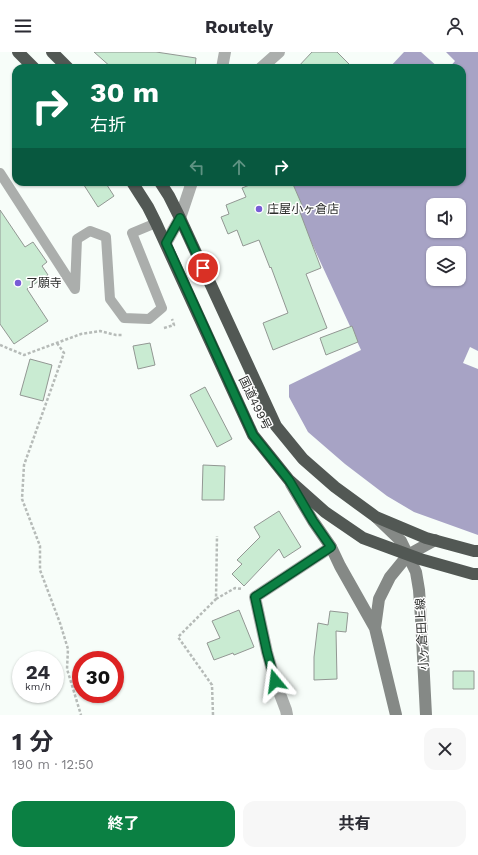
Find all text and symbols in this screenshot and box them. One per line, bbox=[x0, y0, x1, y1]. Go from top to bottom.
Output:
icon: menu bbox=[12, 15, 34, 37]
icon: person bbox=[444, 15, 466, 37]
text: Routely bbox=[205, 16, 273, 37]
text: 30 m bbox=[90, 76, 159, 109]
icon: right bbox=[24, 80, 76, 132]
text: 右折 bbox=[90, 114, 126, 135]
icon: left bbox=[186, 156, 208, 178]
icon: ahead bbox=[228, 156, 250, 178]
icon: right bbox=[270, 156, 292, 178]
map controls bbox=[426, 198, 466, 286]
button: sound bbox=[426, 198, 466, 238]
place label: 庄屋小ヶ倉店 bbox=[267, 202, 339, 216]
marker: 庄屋小ヶ倉店 bbox=[254, 204, 264, 214]
button: layers bbox=[426, 246, 466, 286]
pin bbox=[186, 251, 220, 285]
icon: arrive bbox=[192, 257, 214, 279]
place label: 了願寺 bbox=[26, 276, 62, 290]
marker: 了願寺 bbox=[13, 278, 23, 288]
street label: 国道499号 bbox=[236, 374, 274, 432]
street label: 小ヶ倉田上線 bbox=[413, 598, 431, 670]
speed limit sign: 30 bbox=[72, 651, 124, 703]
text: 24 bbox=[26, 660, 50, 684]
position arrow bbox=[254, 660, 296, 702]
text: km/h bbox=[25, 681, 51, 692]
text: 1 分 bbox=[12, 728, 53, 756]
button: close bbox=[424, 728, 466, 770]
text: 190 m · 12:50 bbox=[12, 757, 94, 772]
button: 終了 bbox=[12, 801, 235, 847]
button: 共有 bbox=[243, 801, 466, 847]

